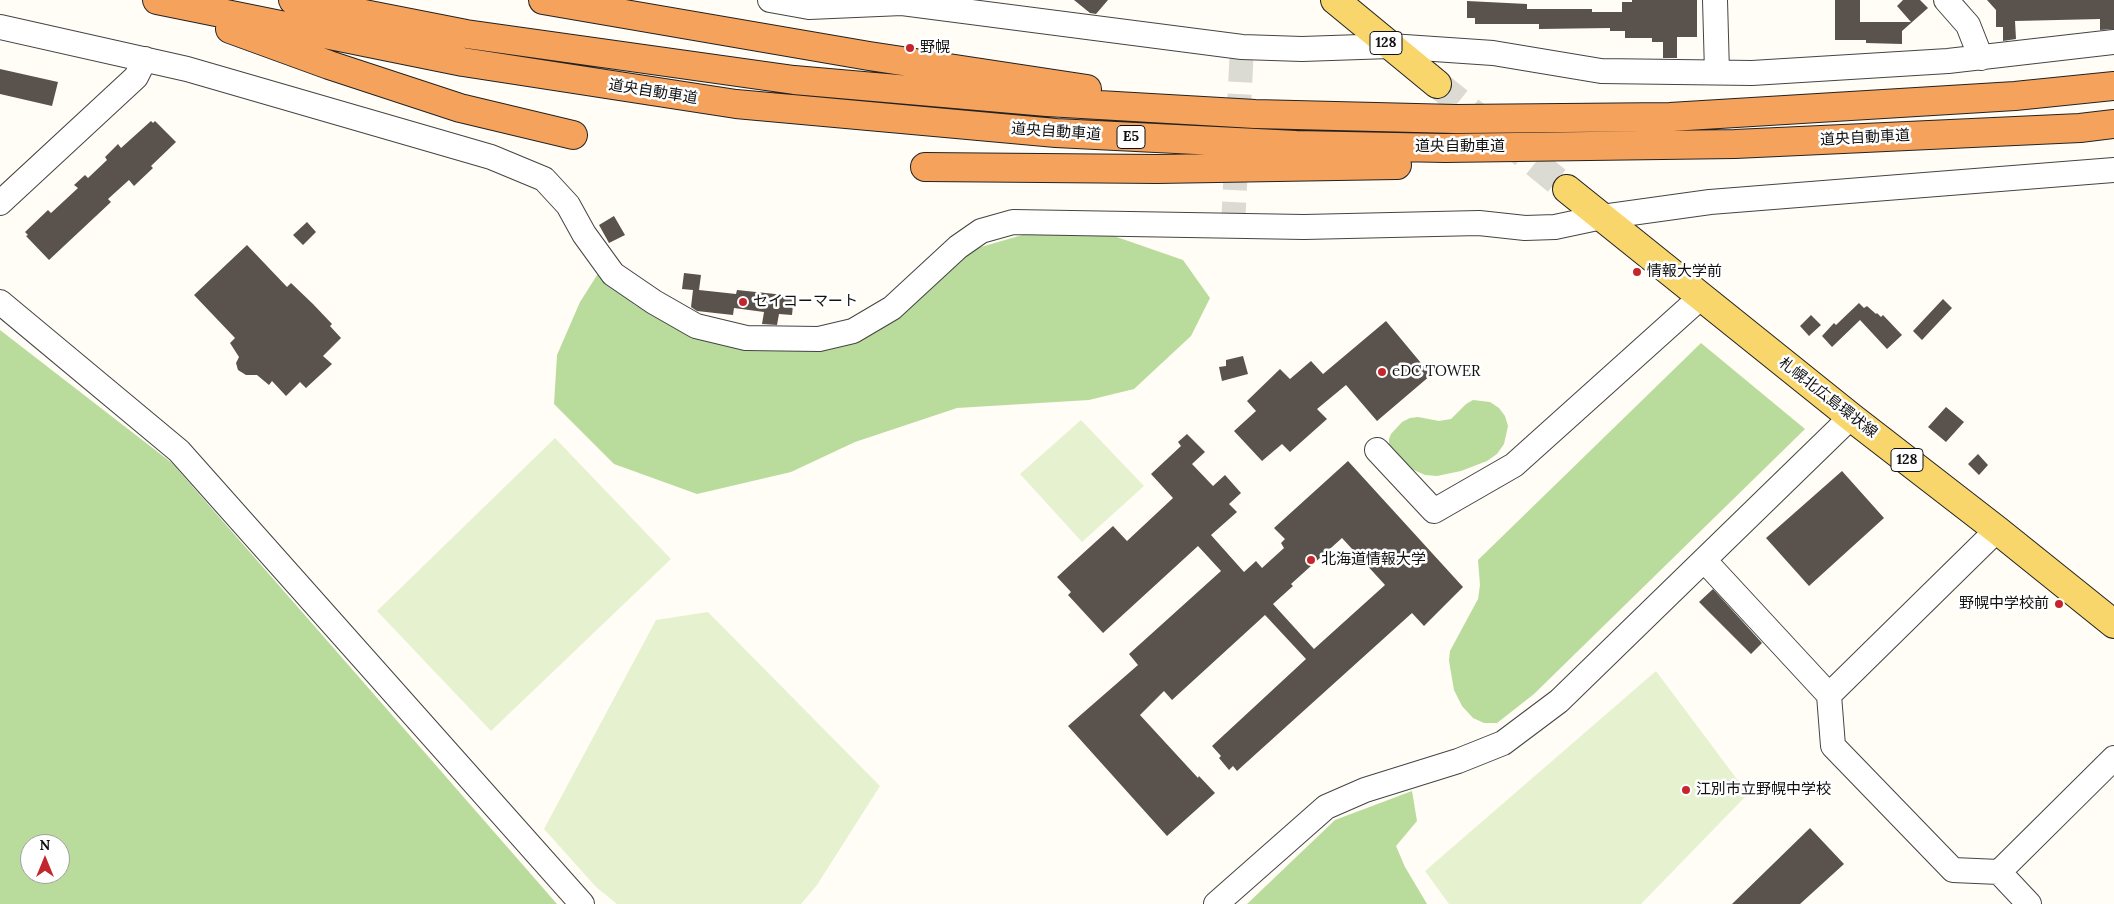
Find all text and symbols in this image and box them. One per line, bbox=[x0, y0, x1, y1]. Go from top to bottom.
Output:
road number: 128 bbox=[1370, 32, 1402, 54]
place label: 野幌 bbox=[920, 39, 950, 57]
marker: 野幌 bbox=[904, 42, 916, 54]
street label: 道央自動車道 bbox=[607, 76, 699, 108]
street label: 道央自動車道 bbox=[1010, 120, 1102, 144]
road number: E5 bbox=[1117, 125, 1145, 148]
street label: 道央自動車道 bbox=[1820, 127, 1910, 149]
street label: 道央自動車道 bbox=[1415, 138, 1505, 156]
place label: 情報大学前 bbox=[1647, 263, 1722, 281]
marker: 情報大学前 bbox=[1631, 266, 1643, 278]
place label: セイコーマート bbox=[753, 293, 858, 311]
marker: セイコーマート bbox=[737, 296, 749, 308]
street label: 札幌北広島環状線 bbox=[1775, 354, 1881, 442]
place label: eDC TOWER bbox=[1392, 363, 1480, 381]
marker: eDC TOWER bbox=[1376, 366, 1388, 378]
road number: 128 bbox=[1891, 448, 1923, 472]
place label: 北海道情報大学 bbox=[1321, 551, 1426, 569]
marker: 北海道情報大学 bbox=[1305, 554, 1317, 566]
place label: 野幌中学校前 bbox=[1959, 595, 2049, 613]
marker: 野幌中学校前 bbox=[2053, 598, 2065, 610]
place label: 江別市立野幌中学校 bbox=[1696, 781, 1831, 799]
marker: 江別市立野幌中学校 bbox=[1680, 784, 1692, 796]
north arrow bbox=[20, 834, 70, 884]
text: N bbox=[40, 836, 50, 854]

